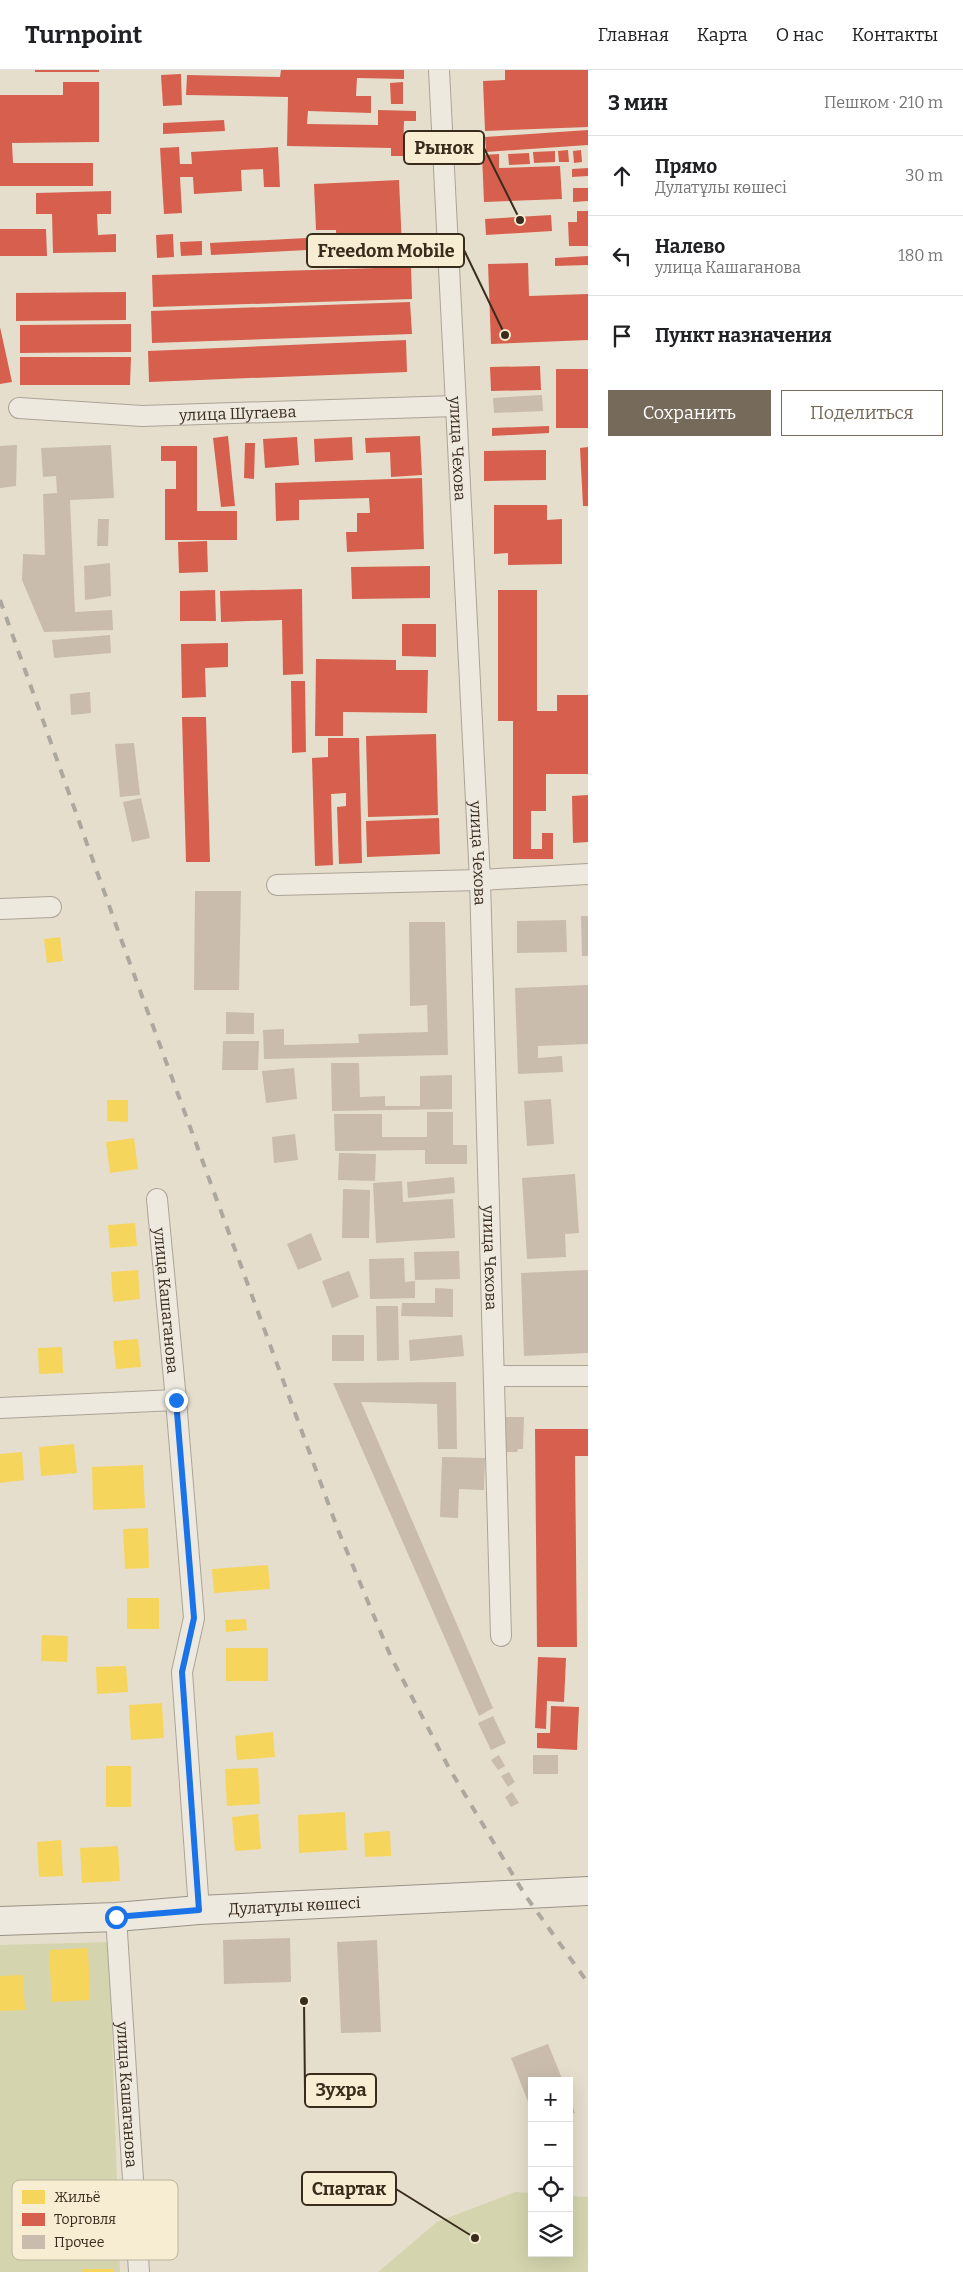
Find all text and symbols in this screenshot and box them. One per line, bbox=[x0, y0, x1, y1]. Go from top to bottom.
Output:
text: Turnpoint bbox=[25, 21, 142, 49]
text: Главная bbox=[598, 24, 669, 46]
text: Карта bbox=[697, 24, 748, 46]
text: О нас bbox=[776, 24, 824, 46]
text: Контакты bbox=[852, 24, 938, 46]
text: 3 мин bbox=[608, 90, 668, 116]
text: Пешком · 210 m bbox=[824, 93, 943, 112]
callout: Рынок bbox=[404, 131, 484, 164]
text: Рынок bbox=[414, 137, 474, 159]
text: Прямо bbox=[655, 155, 717, 178]
icon: ahead bbox=[608, 162, 636, 190]
text: 30 m bbox=[905, 166, 943, 185]
text: Дулатұлы көшесі bbox=[655, 178, 787, 197]
callout: Freedom Mobile bbox=[307, 234, 464, 267]
text: Налево bbox=[655, 235, 725, 258]
text: Freedom Mobile bbox=[317, 240, 455, 262]
icon: left bbox=[608, 242, 636, 270]
text: 180 m bbox=[898, 246, 943, 265]
text: улица Кашаганова bbox=[655, 258, 801, 277]
icon: arrive bbox=[608, 322, 636, 350]
text: Пункт назначения bbox=[655, 324, 832, 347]
button: Сохранить bbox=[608, 390, 771, 436]
button: Поделиться bbox=[781, 390, 943, 436]
street label: улица Чехова bbox=[446, 395, 470, 502]
street label: улица Шугаева bbox=[178, 402, 297, 424]
street label: улица Чехова bbox=[466, 799, 490, 906]
street label: улица Чехова bbox=[480, 1204, 501, 1311]
street label: улица Кашаганова bbox=[150, 1226, 183, 1374]
route end bbox=[165, 1389, 188, 1412]
street label: Дулатұлы көшесі bbox=[228, 1893, 361, 1918]
route start bbox=[105, 1906, 128, 1929]
street label: улица Кашаганова bbox=[113, 2020, 142, 2168]
callout: Зухра bbox=[305, 2074, 376, 2107]
map controls bbox=[528, 2077, 573, 2257]
button: + bbox=[528, 2077, 573, 2122]
text: Зухра bbox=[315, 2079, 367, 2101]
button: − bbox=[528, 2122, 573, 2167]
button: locate bbox=[528, 2167, 573, 2212]
callout: Спартак bbox=[302, 2172, 396, 2205]
text: Спартак bbox=[312, 2178, 386, 2200]
legend bbox=[12, 2180, 178, 2260]
text: Жильё bbox=[54, 2189, 100, 2206]
text: Торговля bbox=[54, 2211, 116, 2228]
button: layers bbox=[528, 2212, 573, 2257]
text: Прочее bbox=[54, 2234, 104, 2251]

